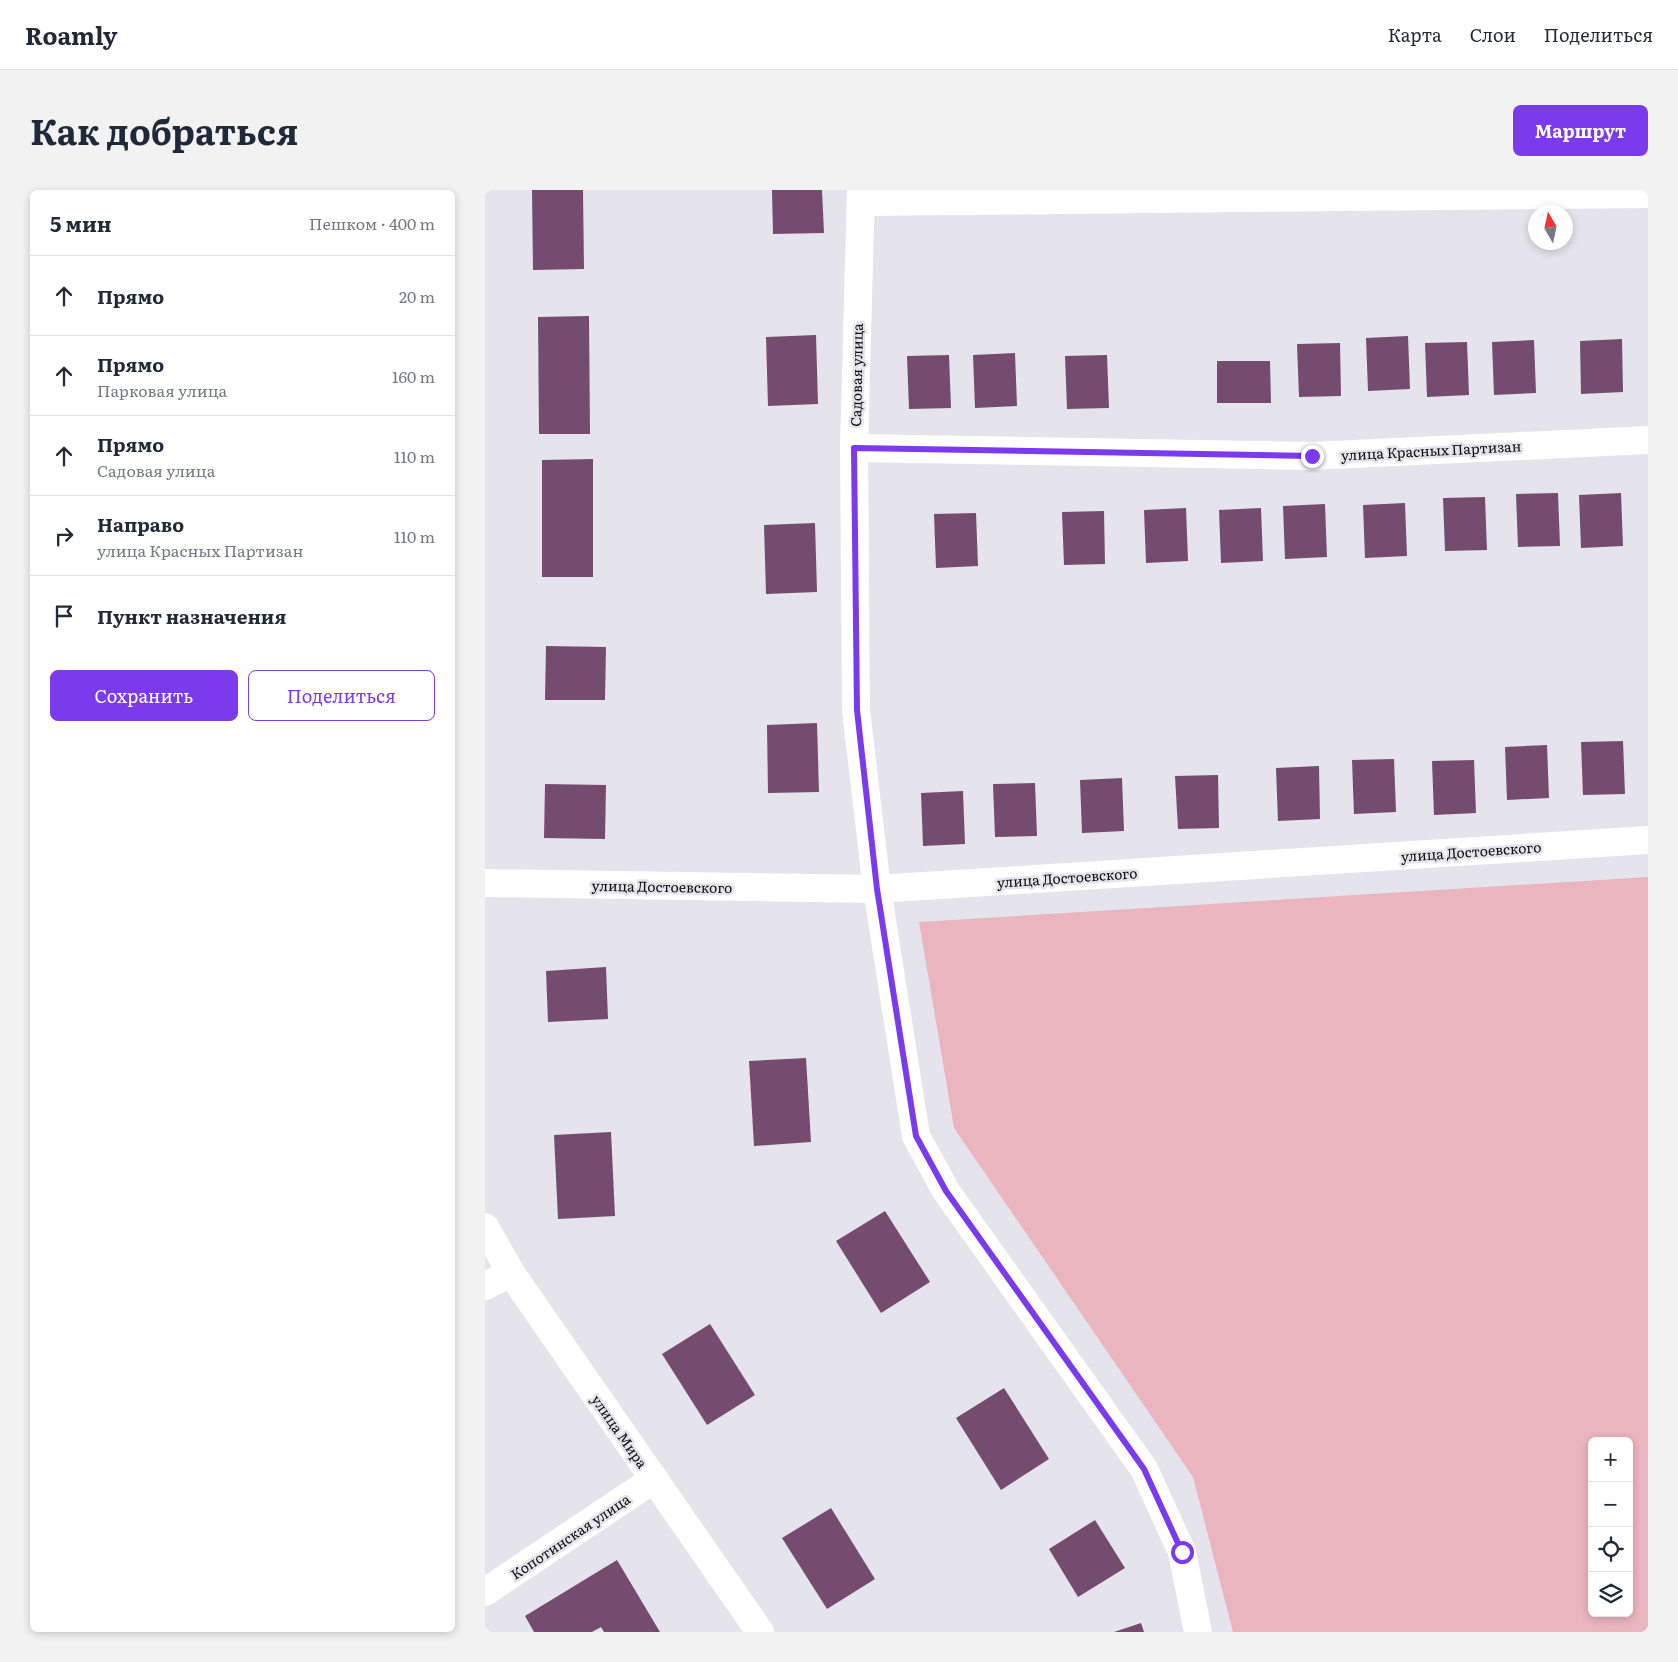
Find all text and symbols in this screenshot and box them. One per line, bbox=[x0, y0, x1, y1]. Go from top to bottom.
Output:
text: Roamly bbox=[25, 17, 118, 52]
text: Карта bbox=[1388, 21, 1442, 48]
text: Слои bbox=[1470, 21, 1516, 48]
text: Поделиться bbox=[1544, 21, 1653, 48]
text: Как добраться bbox=[30, 104, 298, 156]
button: Маршрут bbox=[1513, 105, 1648, 156]
north arrow bbox=[1528, 205, 1573, 250]
text: 5 мин bbox=[50, 207, 112, 238]
text: Пешком · 400 m bbox=[309, 211, 435, 235]
icon: ahead bbox=[50, 282, 78, 310]
text: Прямо bbox=[97, 282, 164, 310]
text: 20 m bbox=[399, 284, 435, 308]
street label: Садовая улица bbox=[845, 323, 867, 427]
text: Прямо bbox=[97, 350, 164, 378]
icon: ahead bbox=[50, 362, 78, 390]
text: 160 m bbox=[392, 364, 435, 388]
text: Парковая улица bbox=[97, 378, 227, 402]
text: Прямо bbox=[97, 430, 164, 458]
street label: улица Красных Партизан bbox=[1340, 435, 1522, 465]
icon: ahead bbox=[50, 442, 78, 470]
text: 110 m bbox=[394, 444, 435, 468]
route end bbox=[1301, 445, 1324, 468]
text: Садовая улица bbox=[97, 458, 215, 482]
text: Направо bbox=[97, 510, 184, 538]
icon: right bbox=[50, 522, 78, 550]
text: 110 m bbox=[394, 524, 435, 548]
text: улица Красных Партизан bbox=[97, 538, 303, 562]
icon: arrive bbox=[50, 602, 78, 630]
text: Пункт назначения bbox=[97, 602, 286, 630]
button: Сохранить bbox=[50, 670, 238, 721]
button: Поделиться bbox=[248, 670, 435, 721]
street label: улица Достоевского bbox=[1400, 836, 1542, 866]
street label: улица Достоевского bbox=[996, 862, 1138, 892]
street label: улица Достоевского bbox=[591, 875, 733, 897]
street label: улица Мира bbox=[587, 1390, 653, 1472]
map controls bbox=[1588, 1437, 1633, 1617]
button: + bbox=[1588, 1437, 1633, 1482]
button: − bbox=[1588, 1482, 1633, 1527]
street label: Копотинская улица bbox=[506, 1488, 634, 1584]
button: locate bbox=[1588, 1527, 1633, 1572]
route start bbox=[1171, 1541, 1194, 1564]
button: layers bbox=[1588, 1572, 1633, 1617]

